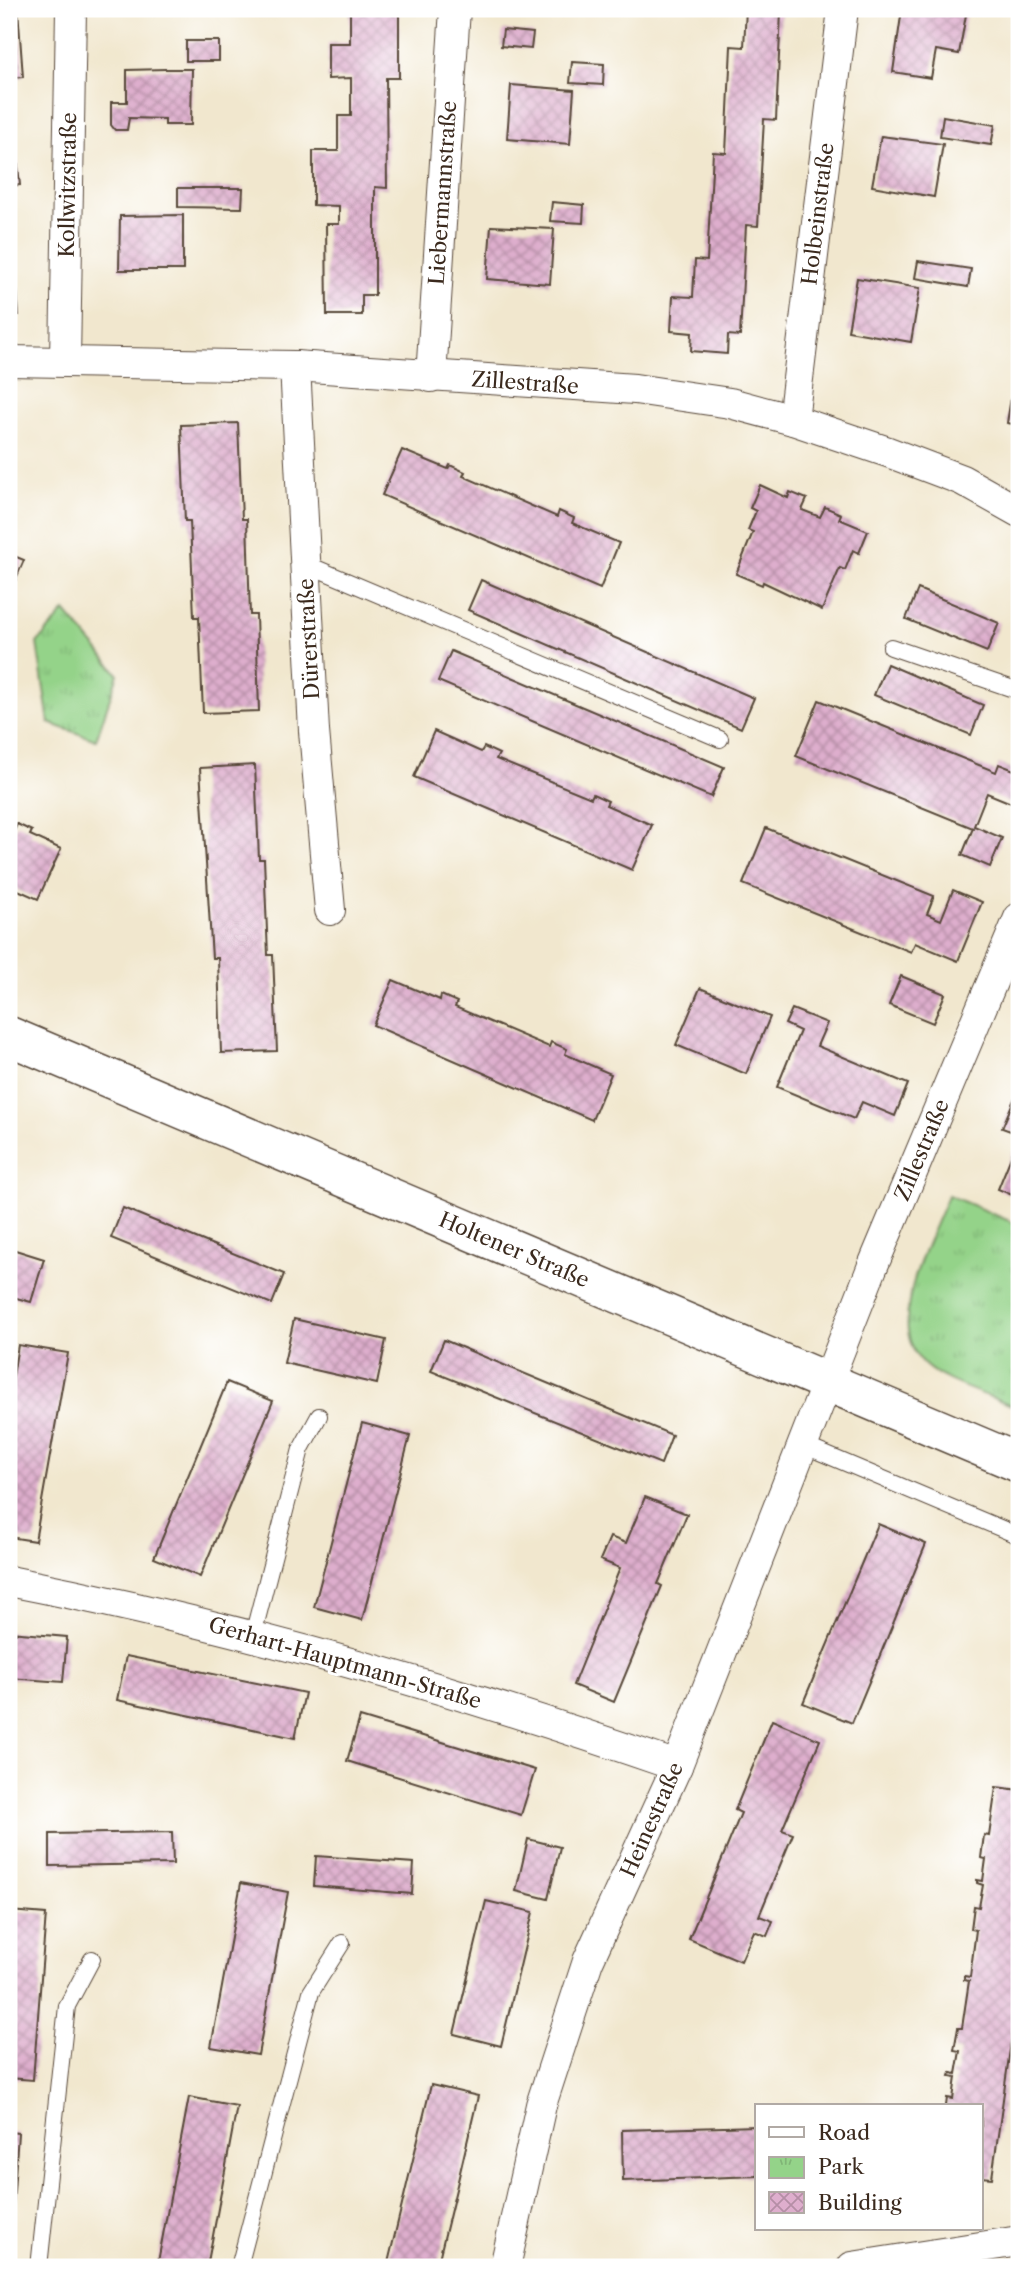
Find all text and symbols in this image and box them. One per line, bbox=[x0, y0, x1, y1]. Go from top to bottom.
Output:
street label: Liebermannstraße bbox=[424, 100, 461, 286]
street label: Kollwitzstraße bbox=[54, 112, 81, 258]
street label: Holbeinstraße bbox=[796, 141, 839, 287]
street label: Zillestraße bbox=[471, 366, 580, 399]
street label: Dürerstraße bbox=[293, 578, 324, 700]
street label: Zillestraße bbox=[889, 1095, 954, 1204]
street label: Holtener Straße bbox=[435, 1207, 593, 1292]
street label: Gerhart-Hauptmann-Straße bbox=[206, 1612, 484, 1713]
street label: Heinestraße bbox=[615, 1758, 688, 1881]
legend bbox=[755, 2104, 982, 2230]
text: Road bbox=[818, 2120, 870, 2145]
text: Park bbox=[818, 2154, 864, 2179]
text: Building bbox=[818, 2190, 903, 2215]

